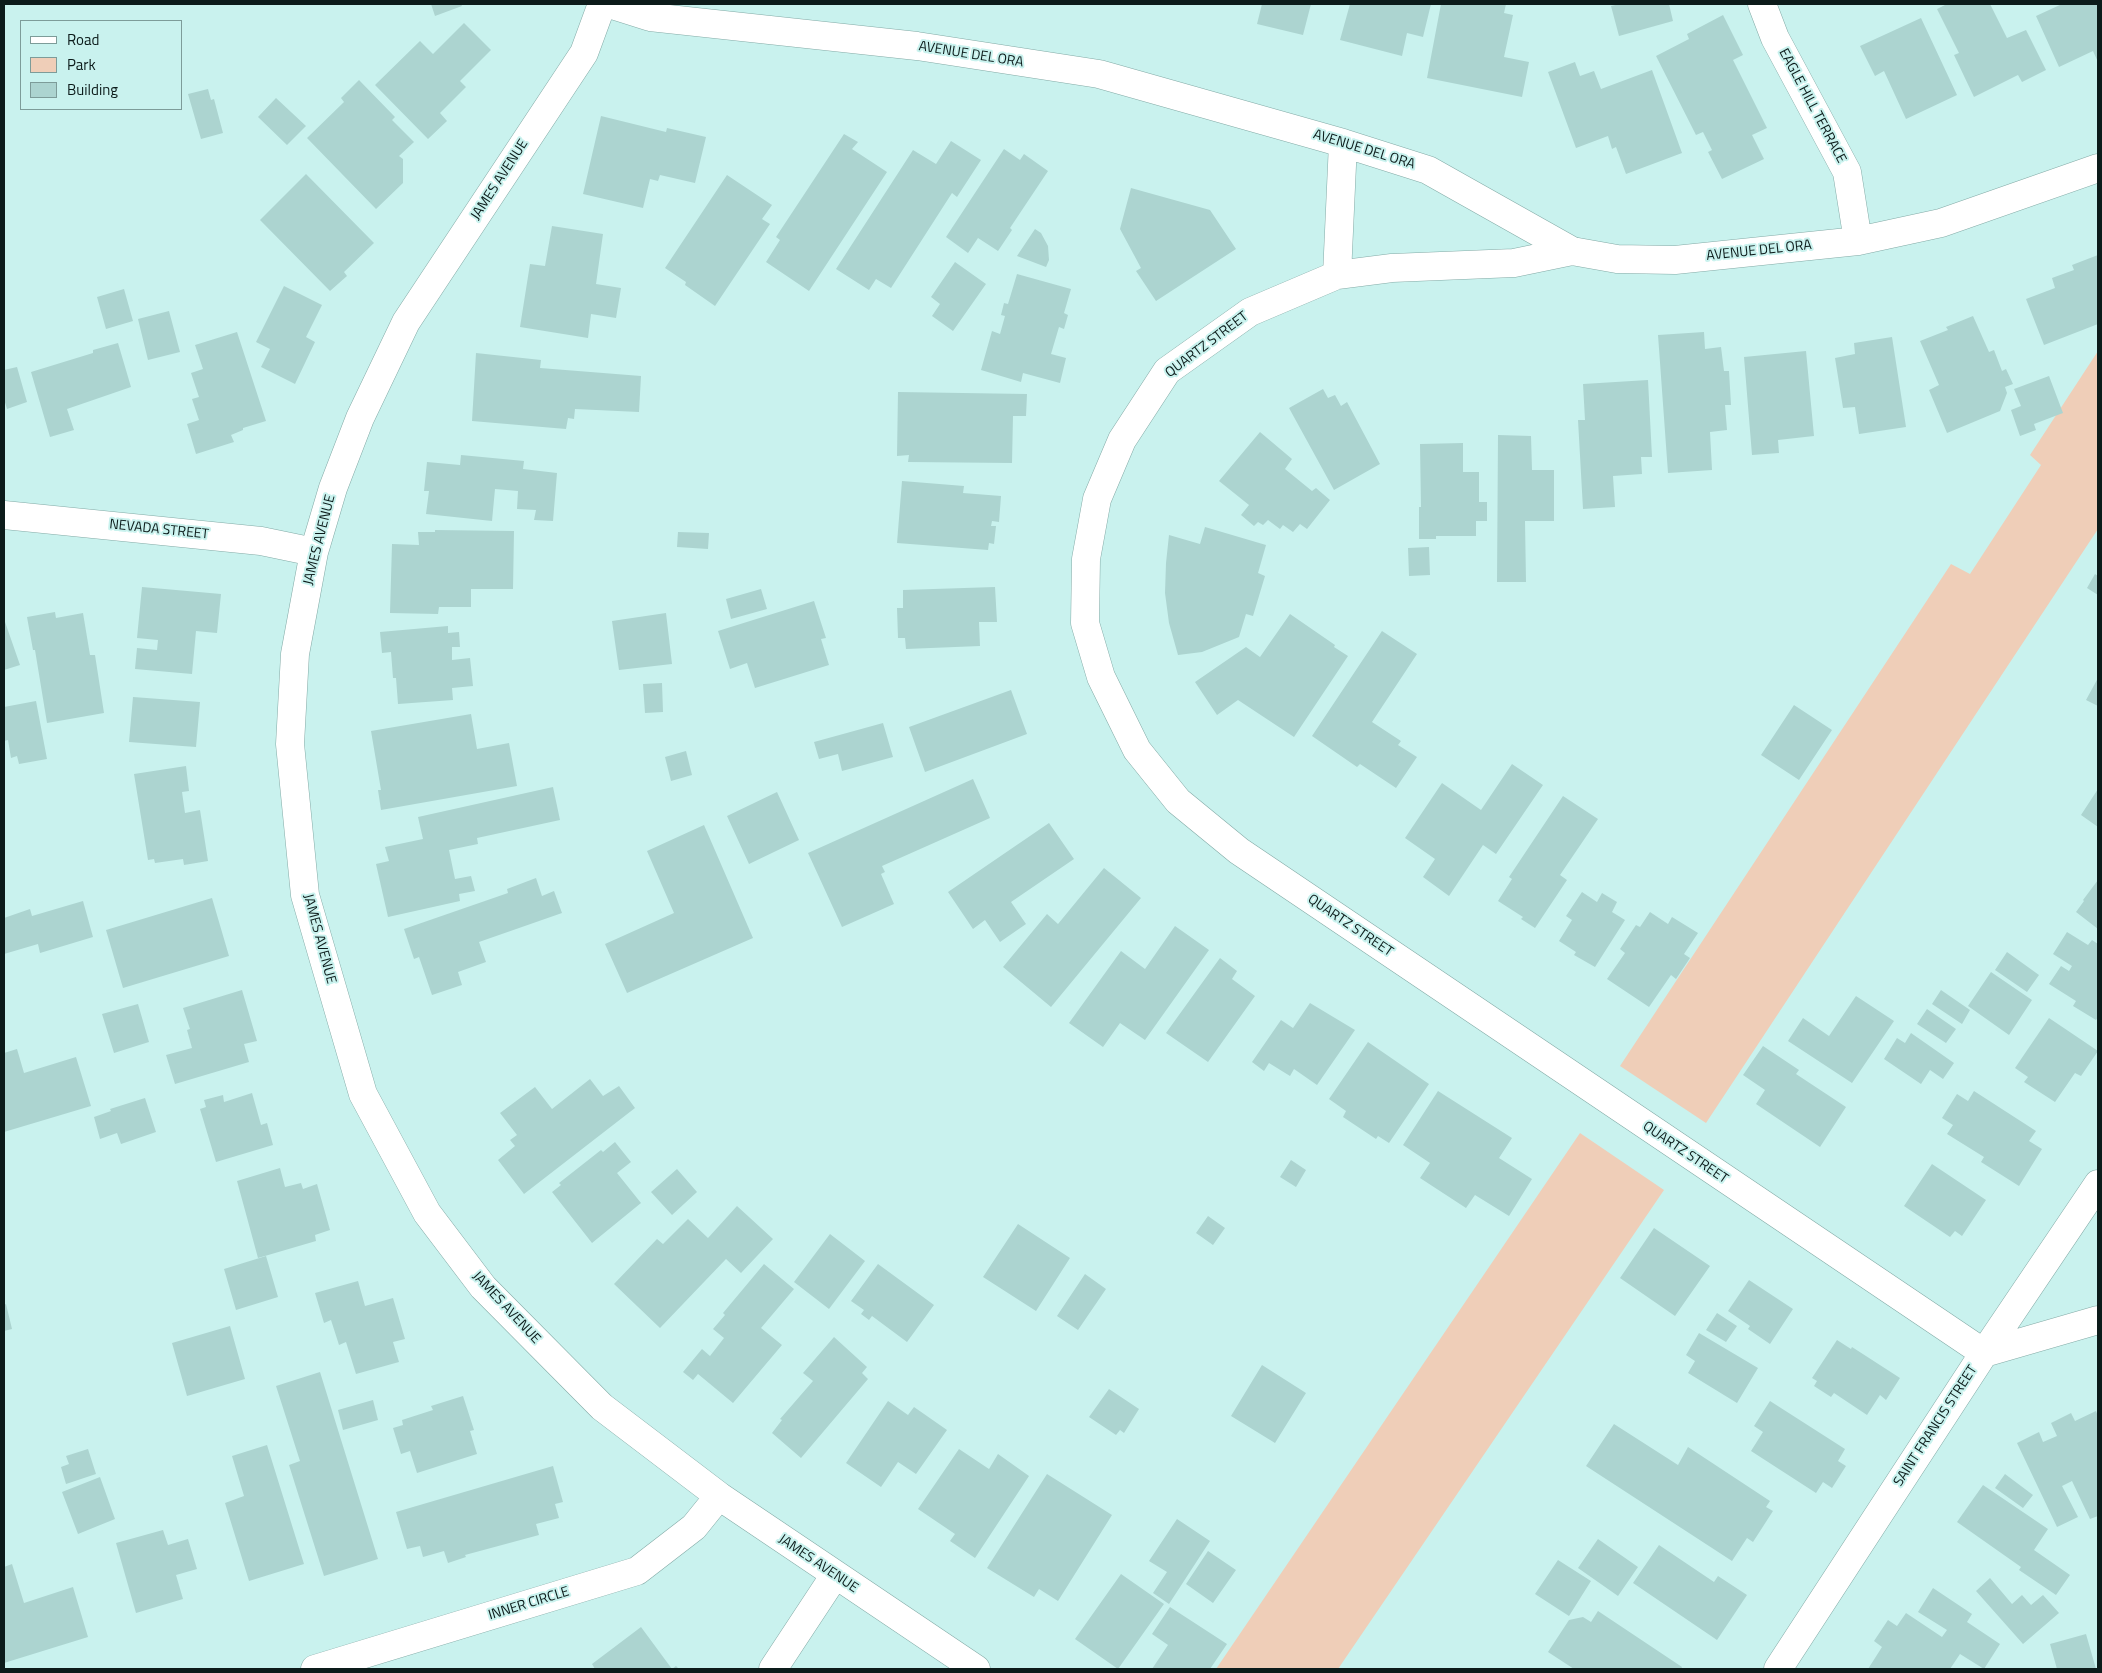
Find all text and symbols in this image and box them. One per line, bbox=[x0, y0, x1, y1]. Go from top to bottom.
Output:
legend bbox=[20, 20, 182, 110]
text: Road bbox=[67, 28, 99, 51]
street label: AVENUE DEL ORA bbox=[917, 38, 1025, 72]
street label: EAGLE HILL TERRACE bbox=[1775, 46, 1849, 166]
text: Park bbox=[67, 53, 96, 76]
text: Building bbox=[67, 78, 118, 101]
street label: AVENUE DEL ORA bbox=[1311, 126, 1417, 174]
street label: JAMES AVENUE bbox=[468, 137, 532, 223]
street label: AVENUE DEL ORA bbox=[1706, 237, 1812, 265]
street label: QUARTZ STREET bbox=[1162, 308, 1252, 382]
street label: JAMES AVENUE bbox=[301, 493, 339, 587]
street label: NEVADA STREET bbox=[108, 516, 210, 544]
street label: QUARTZ STREET bbox=[1304, 891, 1396, 961]
street label: JAMES AVENUE bbox=[299, 892, 339, 986]
street label: QUARTZ STREET bbox=[1639, 1118, 1731, 1188]
street label: JAMES AVENUE bbox=[468, 1268, 544, 1348]
street label: SAINT FRANCIS STREET bbox=[1891, 1362, 1981, 1490]
street label: JAMES AVENUE bbox=[775, 1531, 861, 1597]
street label: INNER CIRCLE bbox=[487, 1584, 571, 1624]

